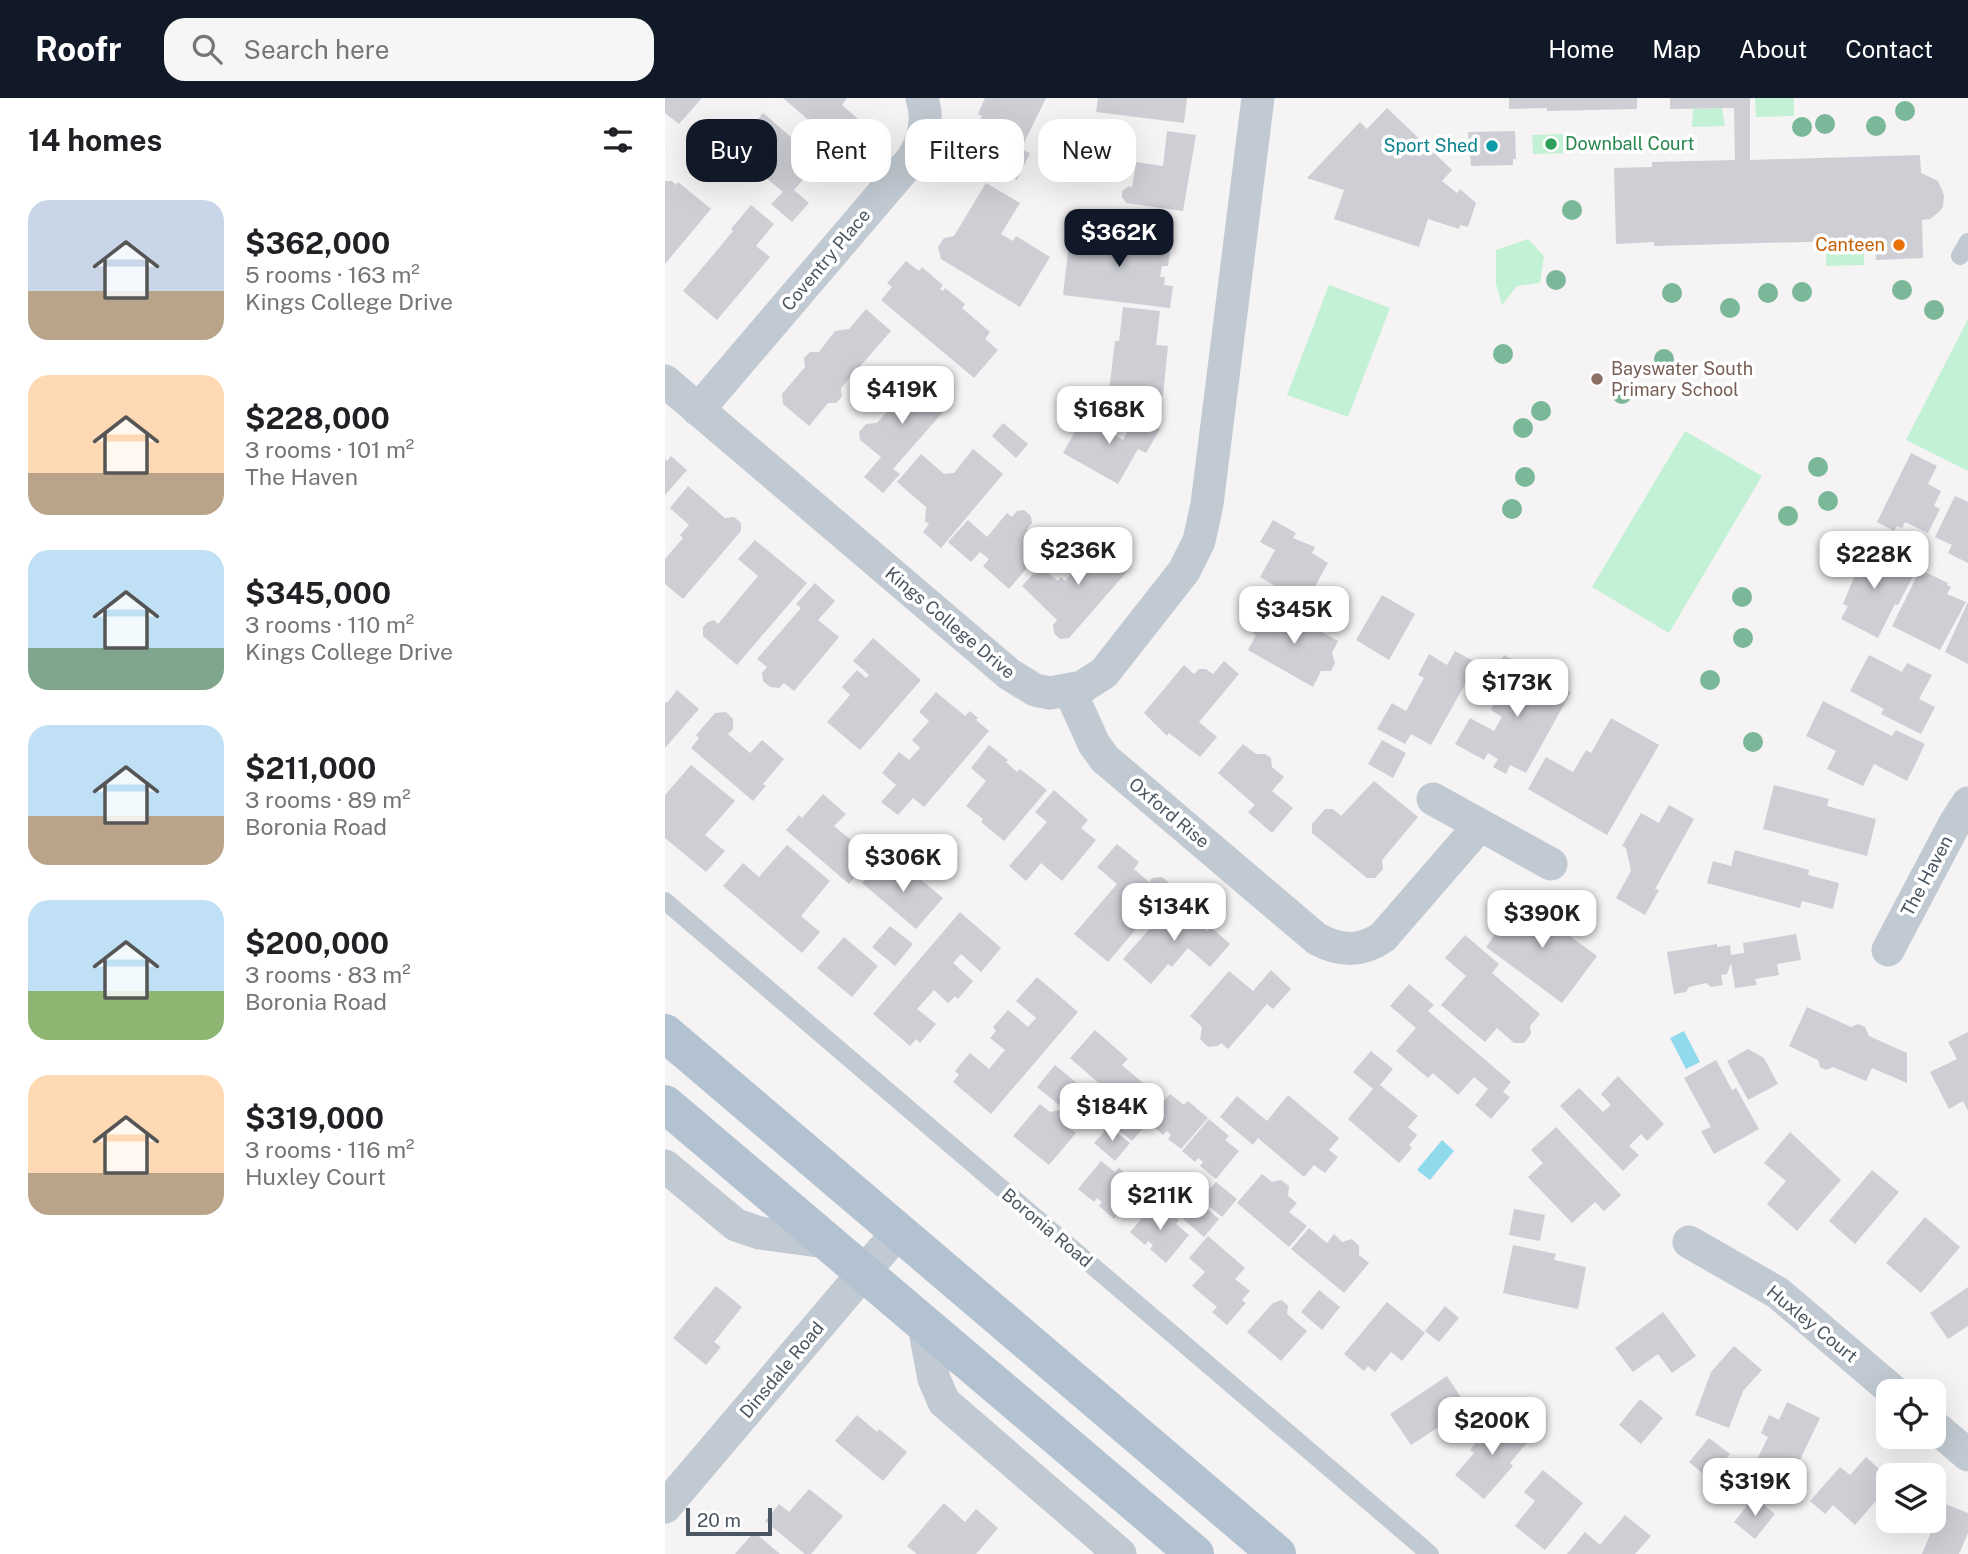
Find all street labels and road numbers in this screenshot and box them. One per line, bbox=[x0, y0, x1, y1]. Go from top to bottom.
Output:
street label: Coventry Place bbox=[777, 205, 874, 315]
street label: Kings College Drive bbox=[881, 562, 1019, 683]
street label: Oxford Rise bbox=[1125, 773, 1214, 852]
street label: The Haven bbox=[1897, 832, 1957, 920]
street label: Boronia Road bbox=[998, 1184, 1097, 1271]
street label: Huxley Court bbox=[1763, 1281, 1862, 1366]
street label: Dinsdale Road bbox=[735, 1317, 828, 1422]

